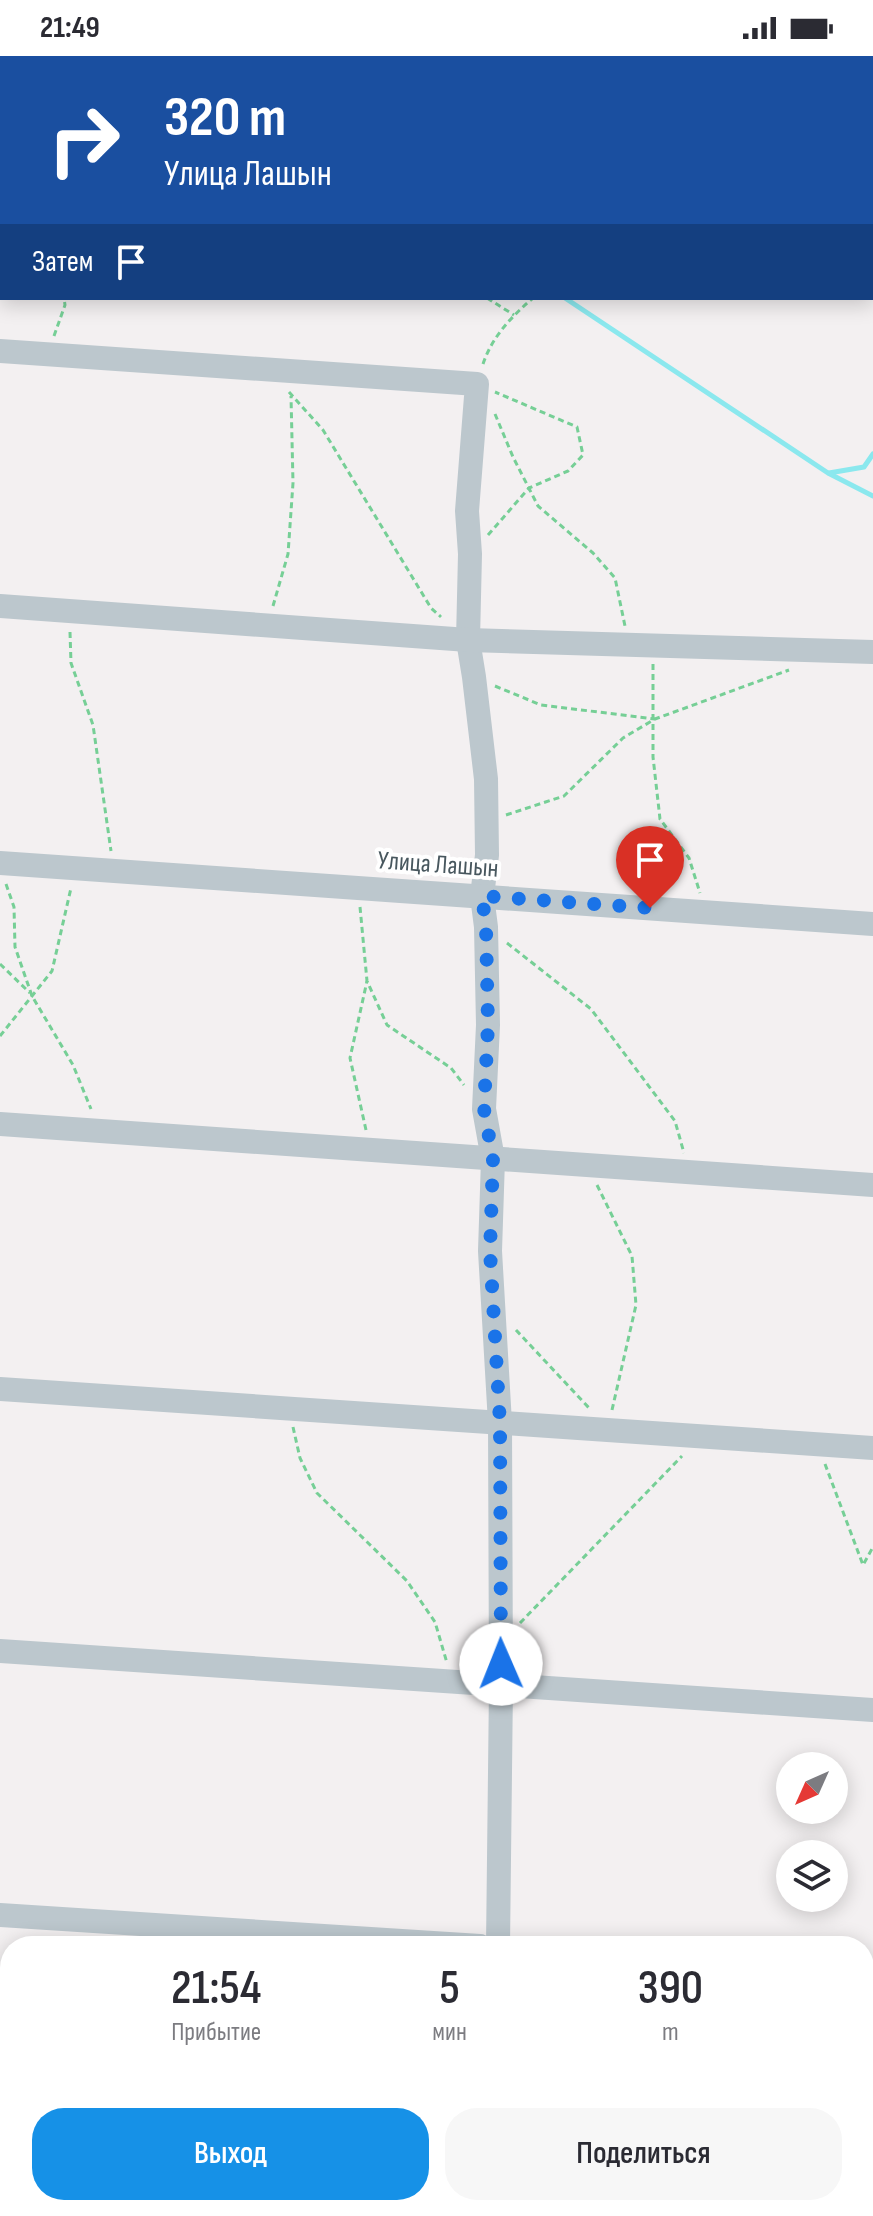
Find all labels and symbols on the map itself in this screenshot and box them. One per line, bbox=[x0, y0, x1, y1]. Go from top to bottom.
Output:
pin bbox=[616, 826, 684, 908]
street label: Улица Лашын bbox=[377, 845, 499, 885]
position arrow bbox=[459, 1622, 543, 1706]
north arrow bbox=[776, 1752, 848, 1824]

